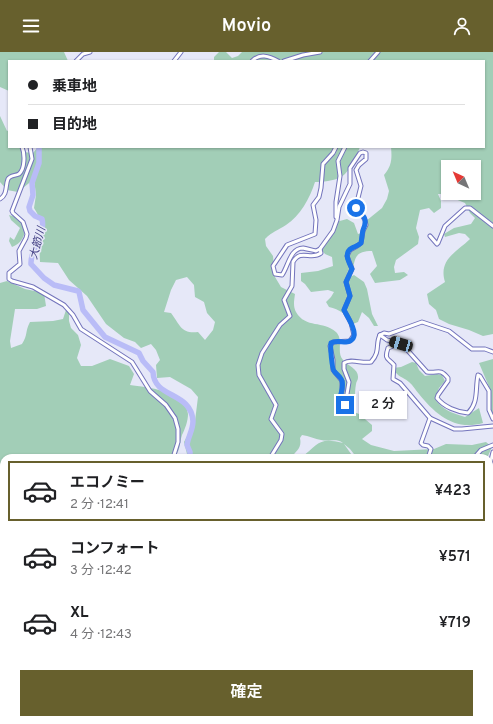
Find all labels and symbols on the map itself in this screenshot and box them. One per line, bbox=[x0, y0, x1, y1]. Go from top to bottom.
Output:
north arrow bbox=[441, 160, 481, 200]
route start bbox=[347, 199, 365, 217]
water label: 大節川 bbox=[27, 225, 49, 261]
car bbox=[388, 335, 414, 353]
callout: 2 分 bbox=[359, 391, 407, 419]
route end bbox=[336, 396, 354, 414]

